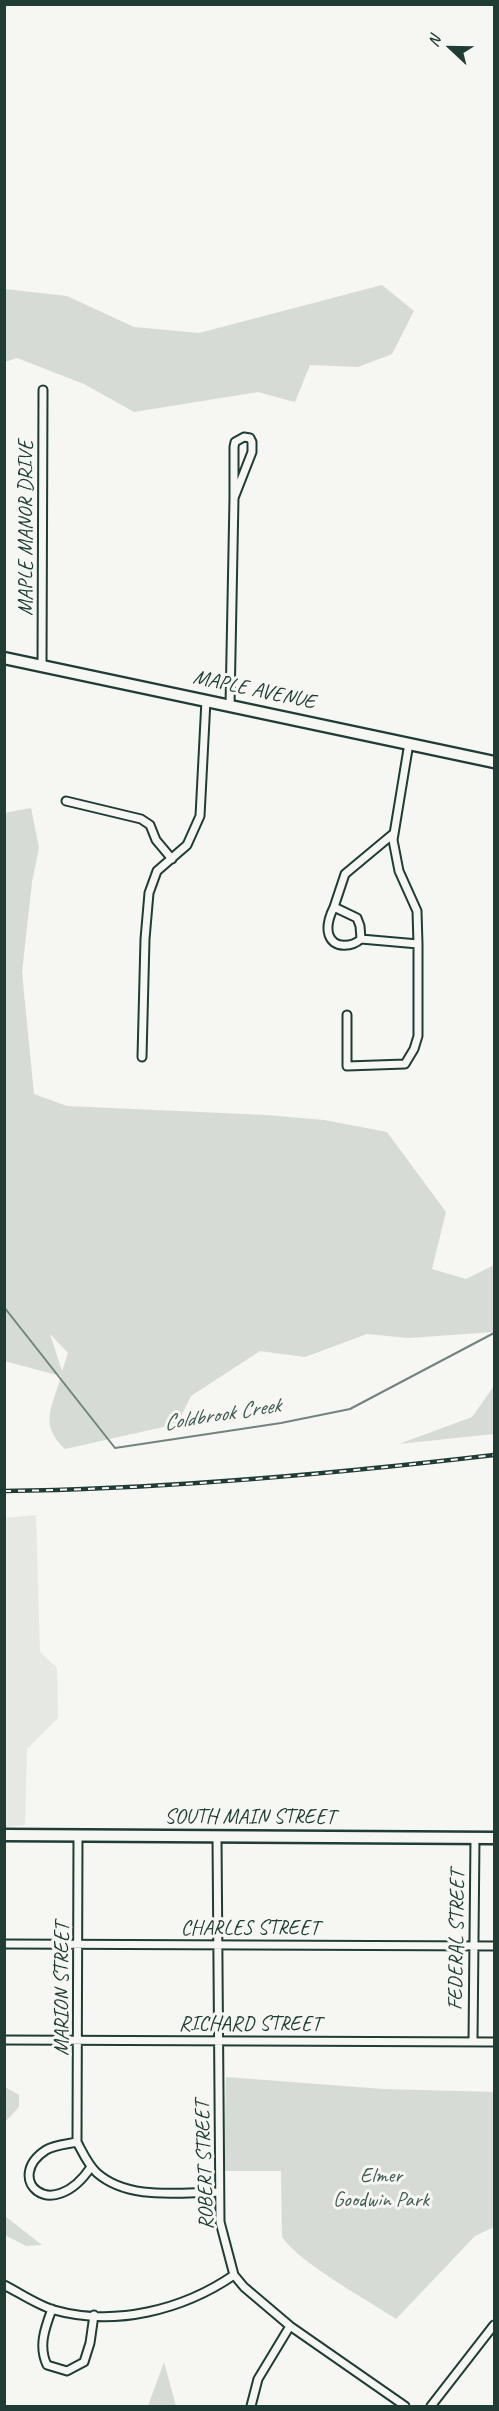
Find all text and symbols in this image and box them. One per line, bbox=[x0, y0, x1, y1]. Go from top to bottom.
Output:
north arrow bbox=[421, 18, 481, 78]
text: N bbox=[423, 33, 445, 50]
street label: MAPLE MANOR DRIVE bbox=[13, 440, 39, 616]
street label: MAPLE AVENUE bbox=[191, 665, 317, 715]
water label: Coldbrook Creek bbox=[162, 1393, 282, 1437]
street label: SOUTH MAIN STREET bbox=[165, 1804, 335, 1830]
street label: FEDERAL STREET bbox=[443, 1870, 471, 2010]
street label: CHARLES STREET bbox=[181, 1915, 319, 1941]
street label: MARION STREET bbox=[49, 1922, 75, 2056]
street label: RICHARD STREET bbox=[179, 2011, 321, 2037]
street label: ROBERT STREET bbox=[190, 2100, 220, 2230]
park label: Elmer Goodwin Park bbox=[333, 2163, 429, 2213]

